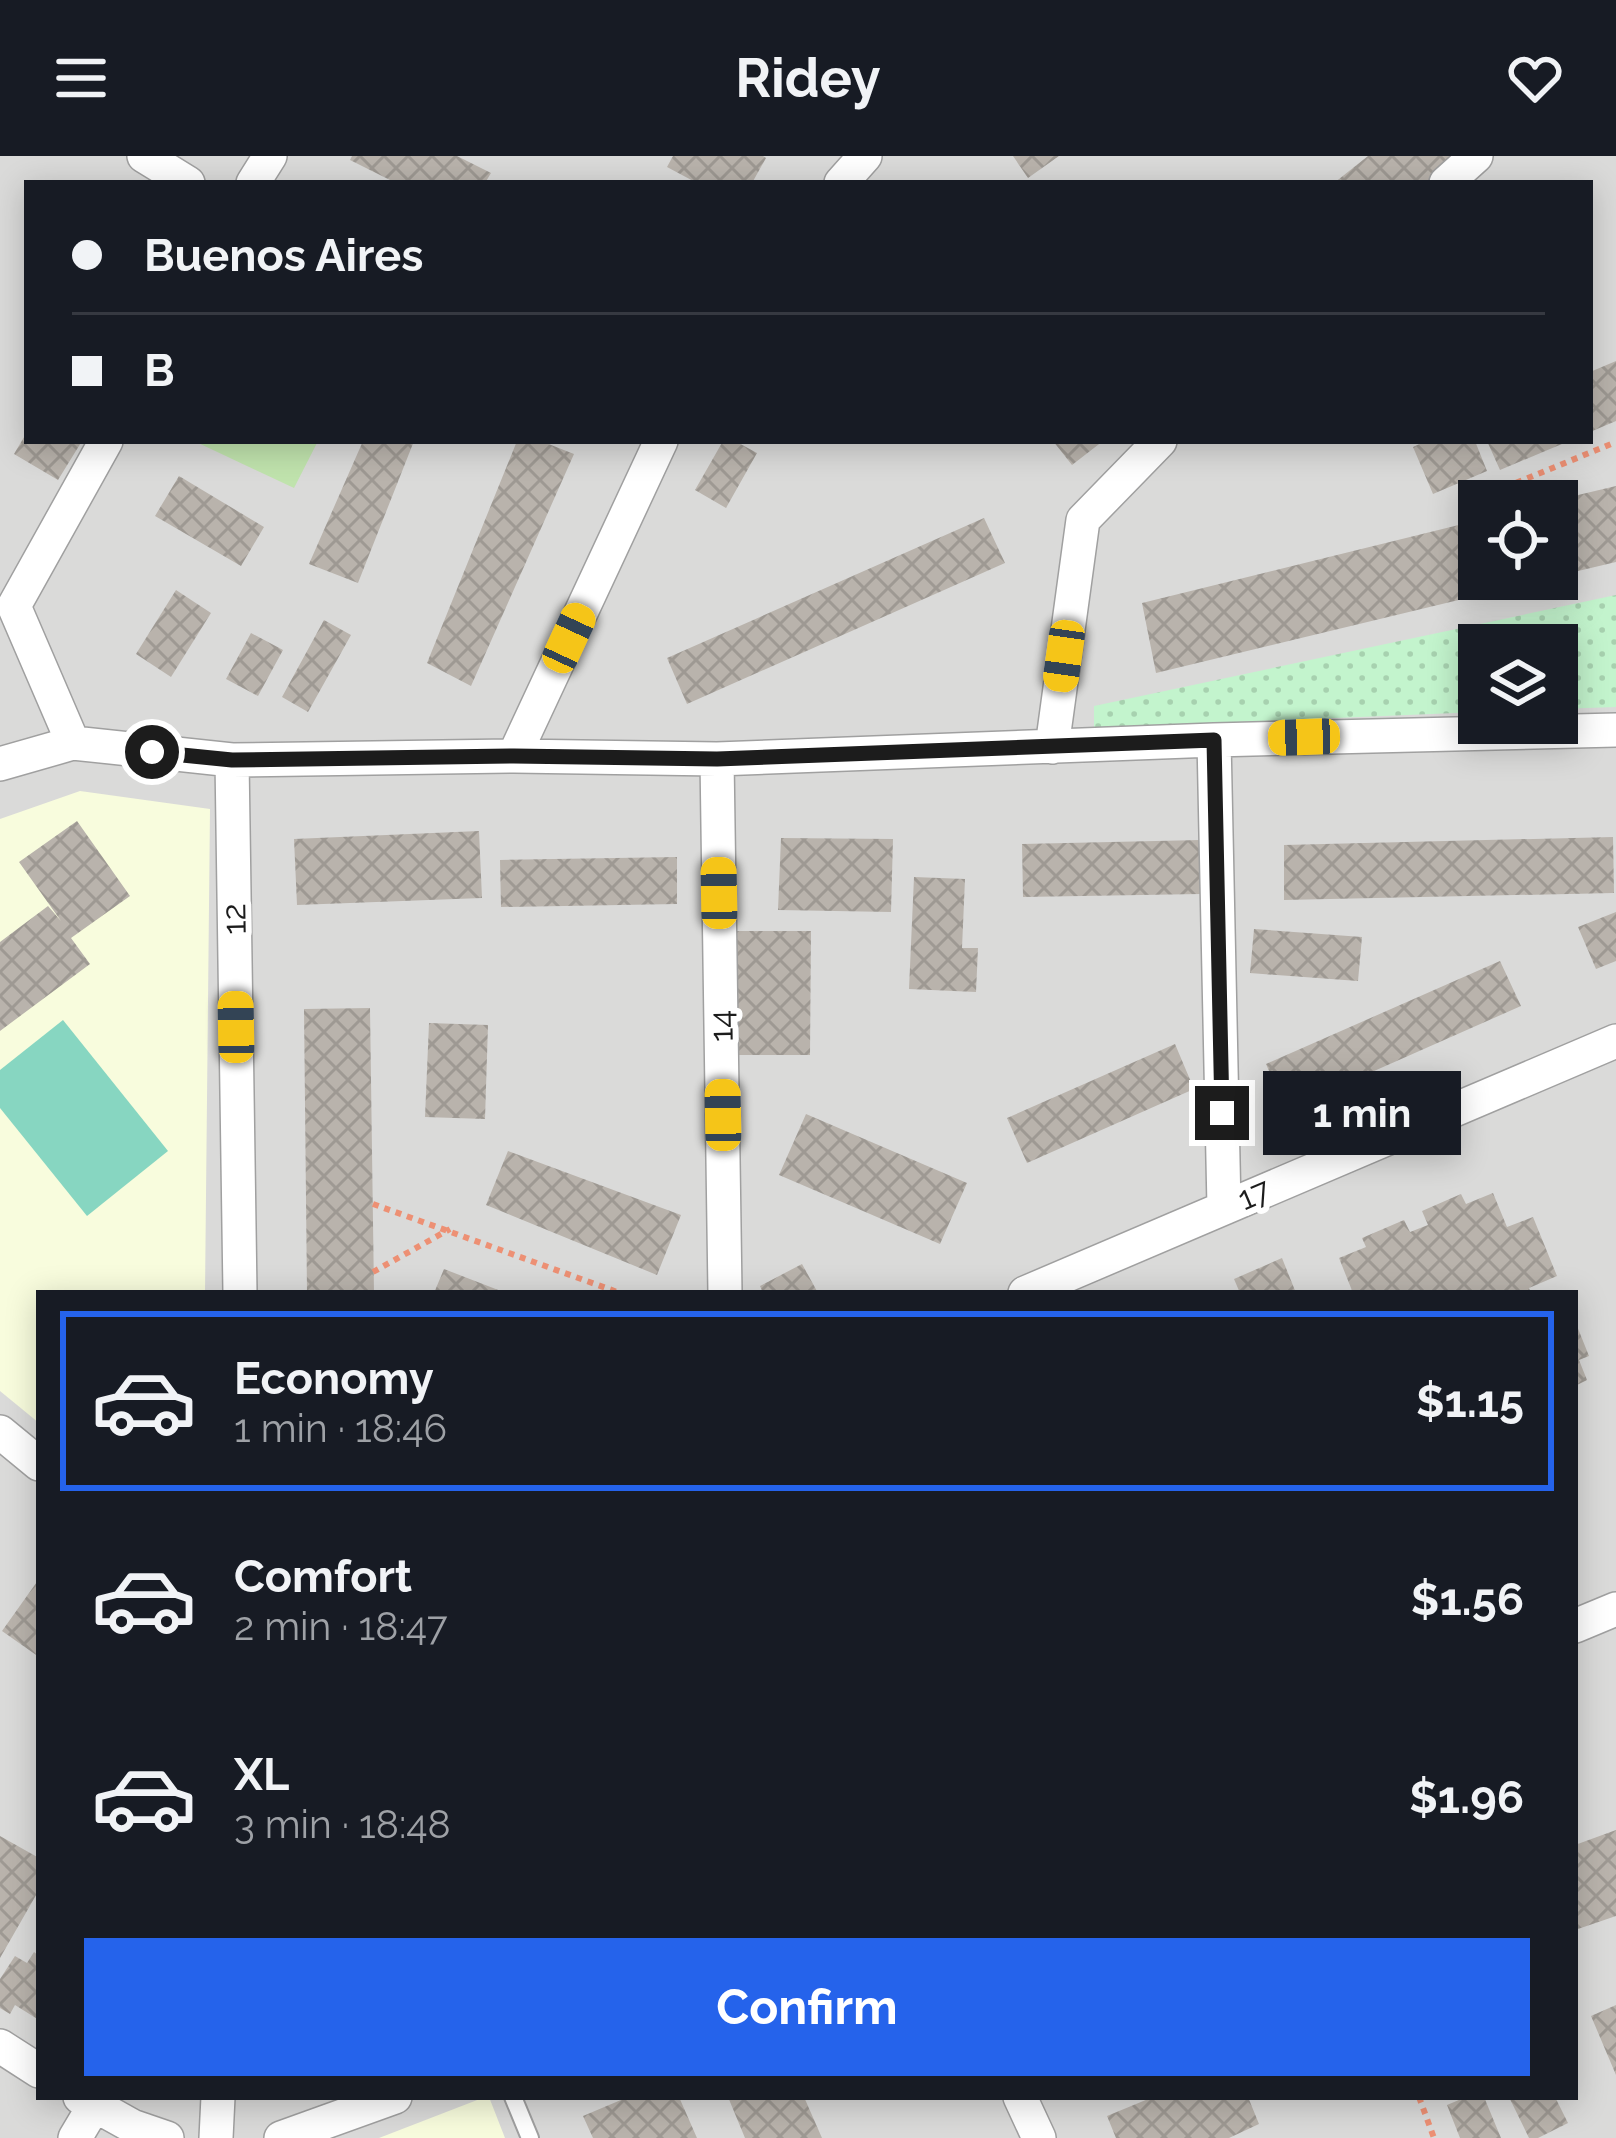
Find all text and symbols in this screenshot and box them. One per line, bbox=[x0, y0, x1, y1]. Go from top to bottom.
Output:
icon: menu bbox=[48, 45, 114, 111]
icon: heart bbox=[1502, 45, 1568, 111]
text: Ridey bbox=[735, 46, 881, 110]
text: Buenos Aires bbox=[144, 229, 423, 282]
text: B bbox=[144, 344, 175, 397]
map controls bbox=[1458, 480, 1578, 744]
button: locate bbox=[1458, 480, 1578, 600]
car bbox=[537, 598, 601, 678]
car bbox=[1041, 618, 1087, 694]
button: layers bbox=[1458, 624, 1578, 744]
car bbox=[1267, 718, 1341, 756]
route start bbox=[125, 725, 179, 779]
car bbox=[700, 857, 738, 929]
street label: 12 bbox=[214, 903, 254, 935]
car bbox=[217, 991, 255, 1063]
street label: 14 bbox=[701, 1010, 741, 1042]
callout: 1 min bbox=[1264, 1071, 1462, 1155]
car bbox=[704, 1079, 742, 1151]
route end bbox=[1195, 1086, 1249, 1140]
text: 1 min bbox=[1313, 1090, 1411, 1136]
street label: 17 bbox=[1232, 1170, 1276, 1218]
icon: car bbox=[90, 1347, 198, 1455]
text: Economy bbox=[234, 1352, 434, 1405]
text: $1.15 bbox=[1416, 1375, 1524, 1428]
text: 1 min · 18:46 bbox=[234, 1405, 447, 1451]
icon: car bbox=[90, 1545, 198, 1653]
text: Comfort bbox=[234, 1550, 412, 1603]
text: $1.56 bbox=[1411, 1573, 1524, 1626]
text: 2 min · 18:47 bbox=[234, 1603, 448, 1649]
icon: car bbox=[90, 1743, 198, 1851]
text: XL bbox=[234, 1748, 289, 1801]
text: $1.96 bbox=[1409, 1771, 1524, 1824]
text: 3 min · 18:48 bbox=[234, 1801, 451, 1847]
button: Confirm bbox=[84, 1938, 1530, 2076]

